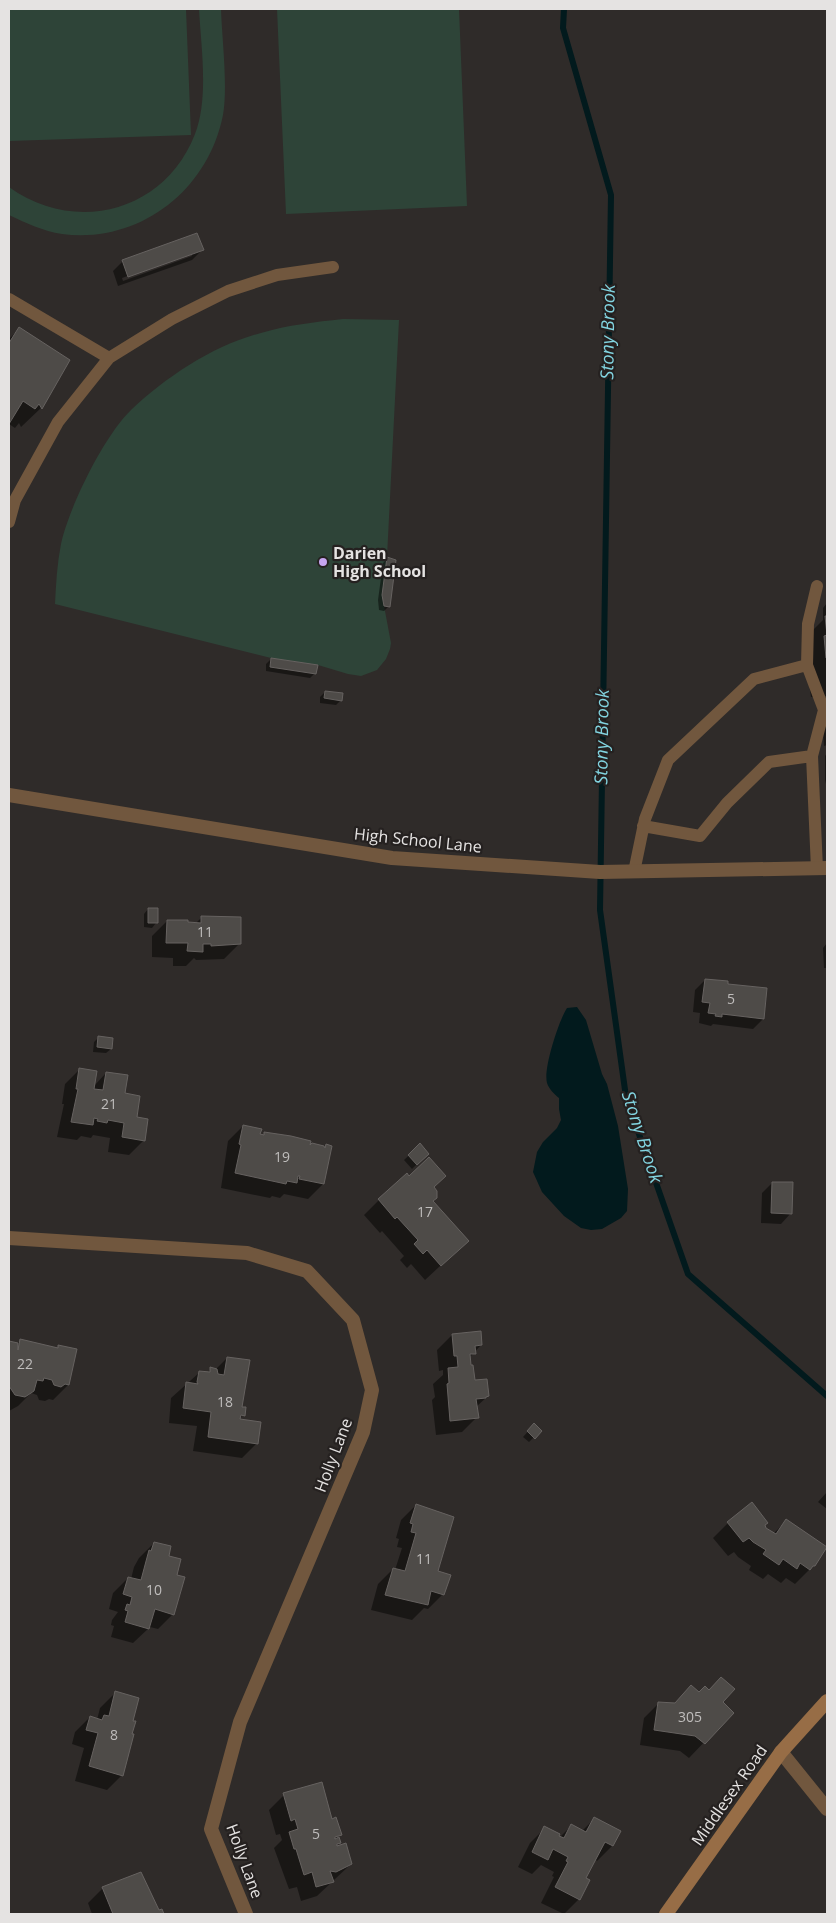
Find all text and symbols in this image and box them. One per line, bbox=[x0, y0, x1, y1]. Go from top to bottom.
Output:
water label: Stony Brook bbox=[594, 283, 620, 380]
place label: Darien High School bbox=[333, 542, 426, 582]
marker: Darien High School bbox=[317, 556, 329, 568]
water label: Stony Brook bbox=[588, 688, 614, 785]
street label: High School Lane bbox=[353, 822, 483, 858]
house number: 11 bbox=[197, 922, 213, 941]
house number: 5 bbox=[727, 989, 735, 1008]
water label: Stony Brook bbox=[617, 1088, 669, 1187]
house number: 21 bbox=[101, 1094, 117, 1113]
house number: 19 bbox=[274, 1147, 290, 1166]
house number: 17 bbox=[417, 1202, 433, 1221]
house number: 22 bbox=[17, 1354, 33, 1373]
house number: 18 bbox=[217, 1392, 233, 1411]
street label: Holly Lane bbox=[309, 1415, 357, 1495]
house number: 11 bbox=[416, 1549, 432, 1568]
house number: 10 bbox=[146, 1580, 162, 1599]
house number: 305 bbox=[678, 1707, 702, 1726]
house number: 8 bbox=[110, 1725, 118, 1744]
street label: Middlesex Road bbox=[686, 1740, 772, 1850]
street label: Holly Lane bbox=[221, 1821, 269, 1901]
house number: 5 bbox=[312, 1824, 320, 1843]

